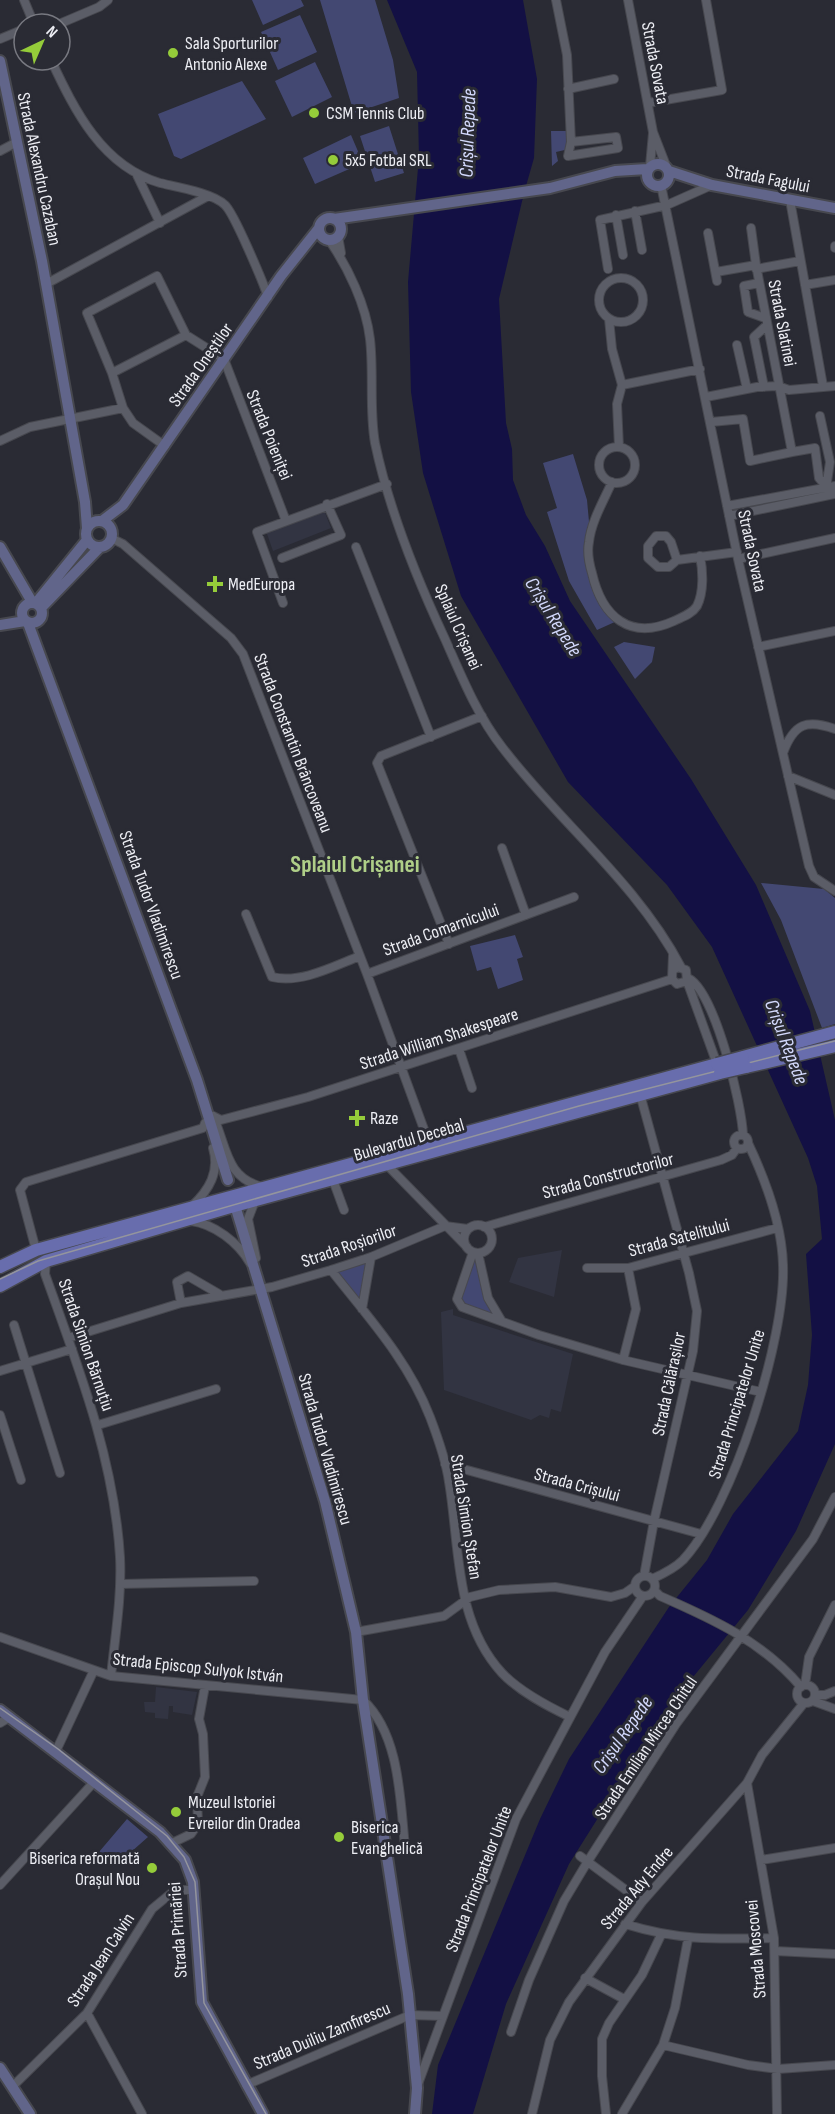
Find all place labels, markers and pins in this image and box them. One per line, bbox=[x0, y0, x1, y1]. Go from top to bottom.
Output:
place label: Sala Sporturilor Antonio Alexe bbox=[184, 33, 278, 75]
marker: Sala Sporturilor Antonio Alexe bbox=[166, 46, 180, 60]
place label: CSM Tennis Club bbox=[326, 103, 425, 124]
marker: CSM Tennis Club bbox=[307, 106, 321, 120]
place label: 5x5 Fotbal SRL bbox=[345, 150, 432, 171]
marker: 5x5 Fotbal SRL bbox=[326, 153, 340, 167]
place label: MedEuropa bbox=[228, 574, 295, 595]
marker: MedEuropa bbox=[206, 575, 224, 593]
place label: Raze bbox=[370, 1108, 398, 1129]
marker: Raze bbox=[348, 1109, 366, 1127]
place label: Muzeul Istoriei Evreilor din Oradea bbox=[188, 1792, 301, 1834]
marker: Muzeul Istoriei Evreilor din Oradea bbox=[169, 1805, 183, 1819]
place label: Biserica Evanghelică bbox=[351, 1817, 423, 1859]
marker: Biserica Evanghelică bbox=[332, 1830, 346, 1844]
place label: Biserica reformată Orașul Nou bbox=[29, 1848, 140, 1890]
marker: Biserica reformată Orașul Nou bbox=[145, 1861, 159, 1875]

